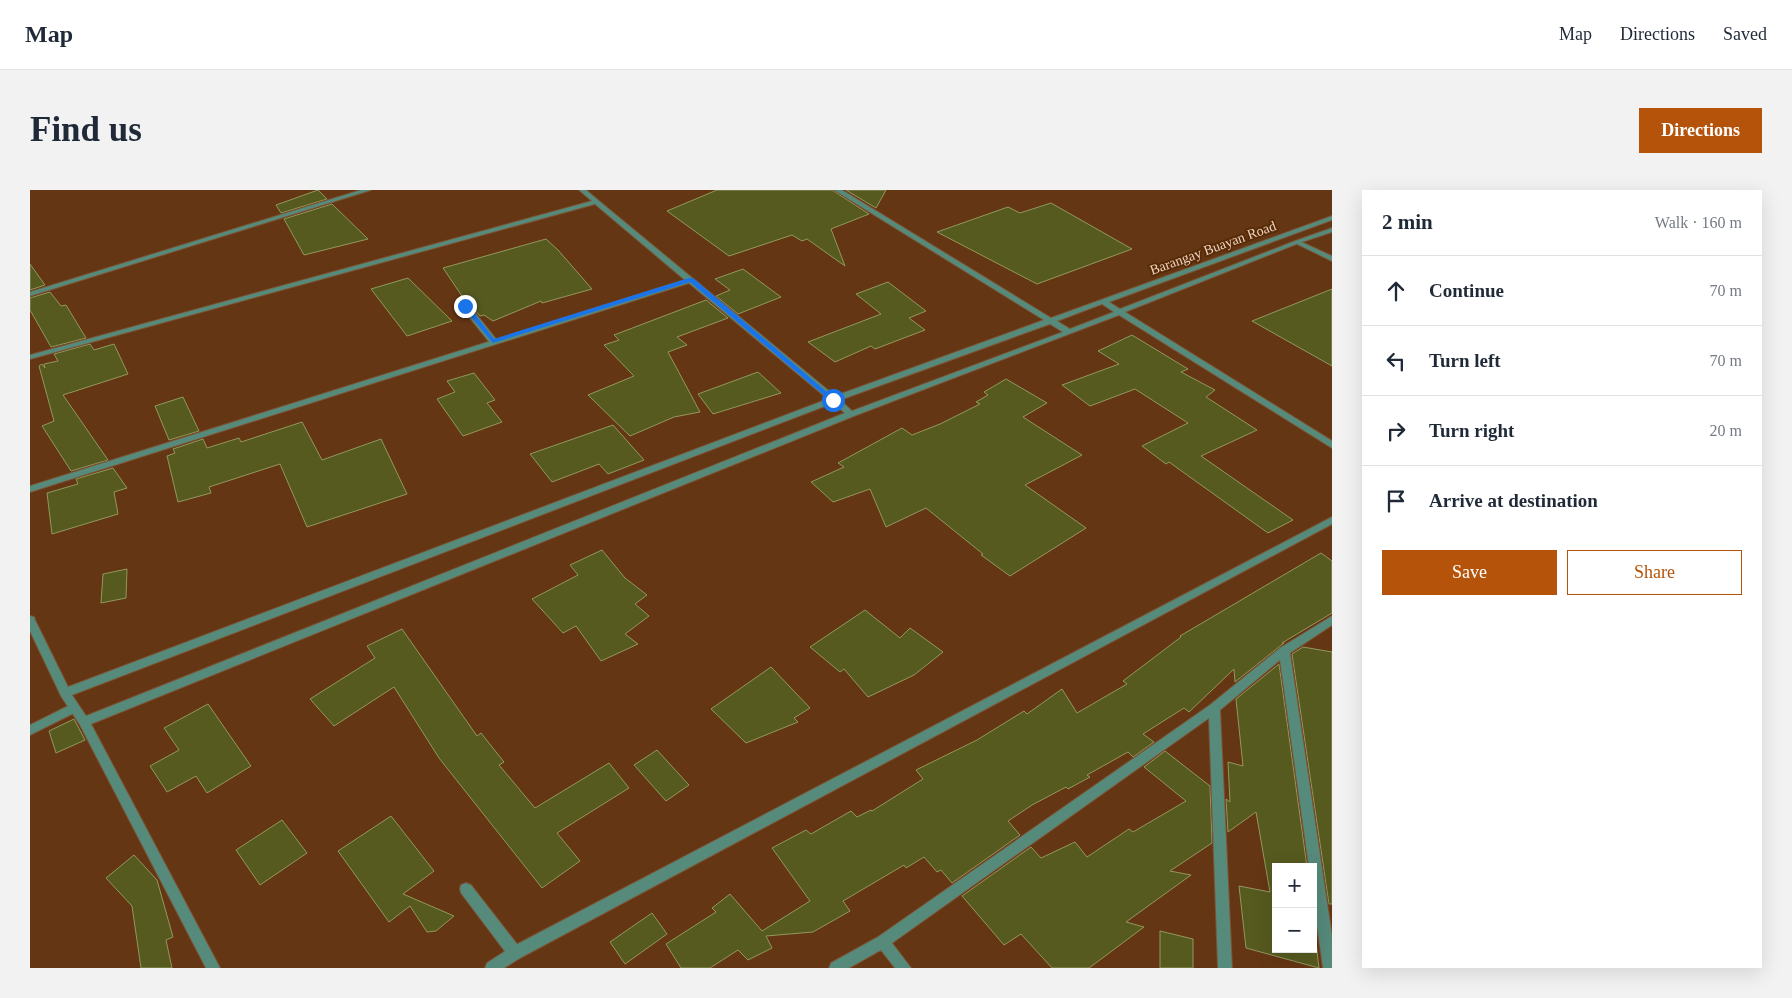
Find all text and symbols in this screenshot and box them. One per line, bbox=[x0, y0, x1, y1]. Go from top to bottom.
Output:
text: Map bbox=[25, 21, 73, 47]
text: Map bbox=[1559, 24, 1592, 44]
text: Directions bbox=[1620, 24, 1695, 44]
text: Saved bbox=[1723, 24, 1767, 44]
button: Directions bbox=[1639, 108, 1762, 153]
text: Find us bbox=[30, 110, 142, 149]
text: 2 min bbox=[1382, 210, 1433, 234]
text: Walk · 160 m bbox=[1655, 214, 1742, 231]
street label: Barangay Buayan Road bbox=[1148, 218, 1278, 278]
icon: ahead bbox=[1382, 277, 1410, 305]
text: Continue bbox=[1429, 280, 1504, 301]
text: 70 m bbox=[1710, 282, 1742, 299]
route end bbox=[454, 295, 477, 318]
icon: left bbox=[1382, 347, 1410, 375]
text: Turn left bbox=[1429, 350, 1501, 371]
text: 70 m bbox=[1710, 352, 1742, 369]
route start bbox=[822, 389, 845, 412]
icon: right bbox=[1382, 417, 1410, 445]
text: Turn right bbox=[1429, 420, 1514, 441]
text: 20 m bbox=[1710, 422, 1742, 439]
icon: arrive bbox=[1382, 487, 1410, 515]
text: Arrive at destination bbox=[1429, 490, 1598, 511]
button: Save bbox=[1382, 550, 1557, 595]
button: Share bbox=[1567, 550, 1742, 595]
map controls bbox=[1272, 863, 1317, 953]
button: + bbox=[1272, 863, 1317, 908]
button: − bbox=[1272, 908, 1317, 953]

